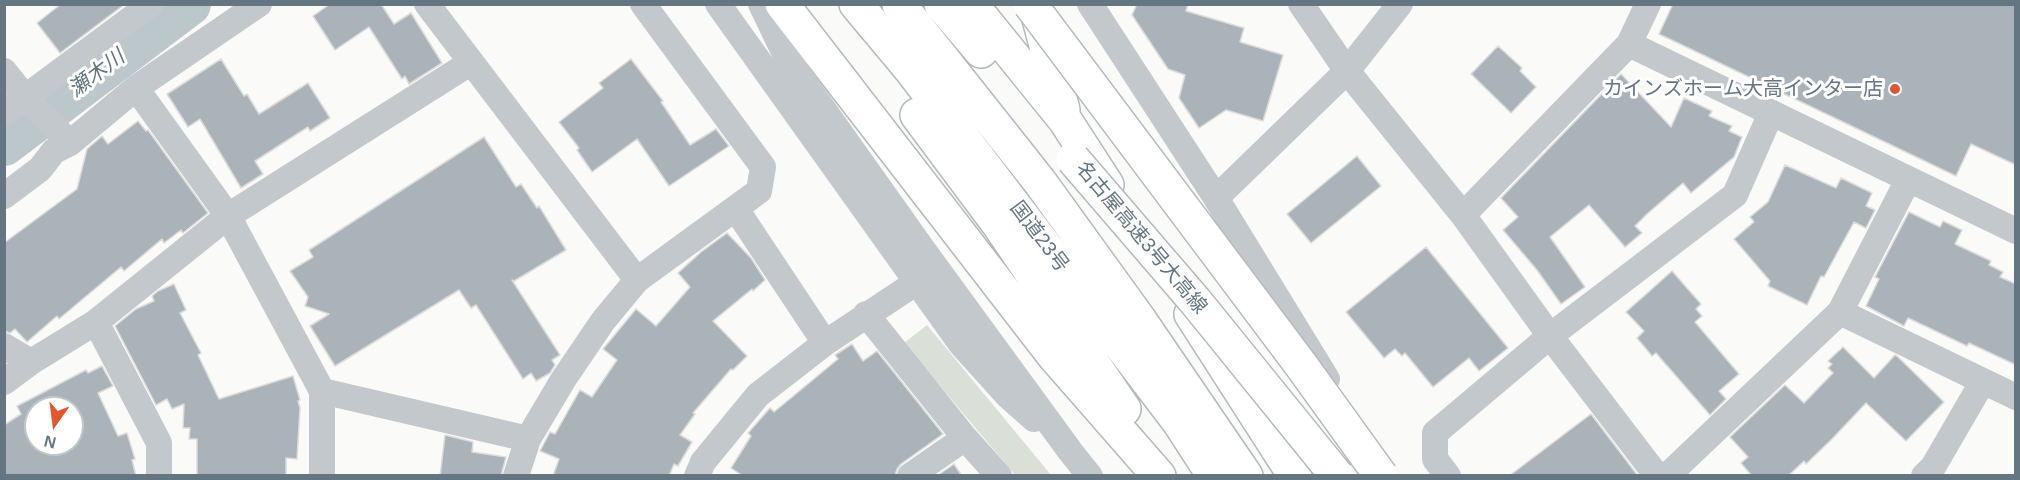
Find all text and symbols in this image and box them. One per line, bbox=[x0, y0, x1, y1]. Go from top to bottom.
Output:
water label: 瀬木川 bbox=[64, 45, 130, 103]
place label: カインズホーム大高インター店 bbox=[1603, 77, 1883, 101]
marker: カインズホーム大高インター店 bbox=[1888, 82, 1902, 96]
street label: 名古屋高速3号大高線 bbox=[1070, 157, 1212, 319]
street label: 国道23号 bbox=[1005, 197, 1073, 277]
north arrow bbox=[24, 396, 84, 456]
text: N bbox=[42, 432, 58, 452]

